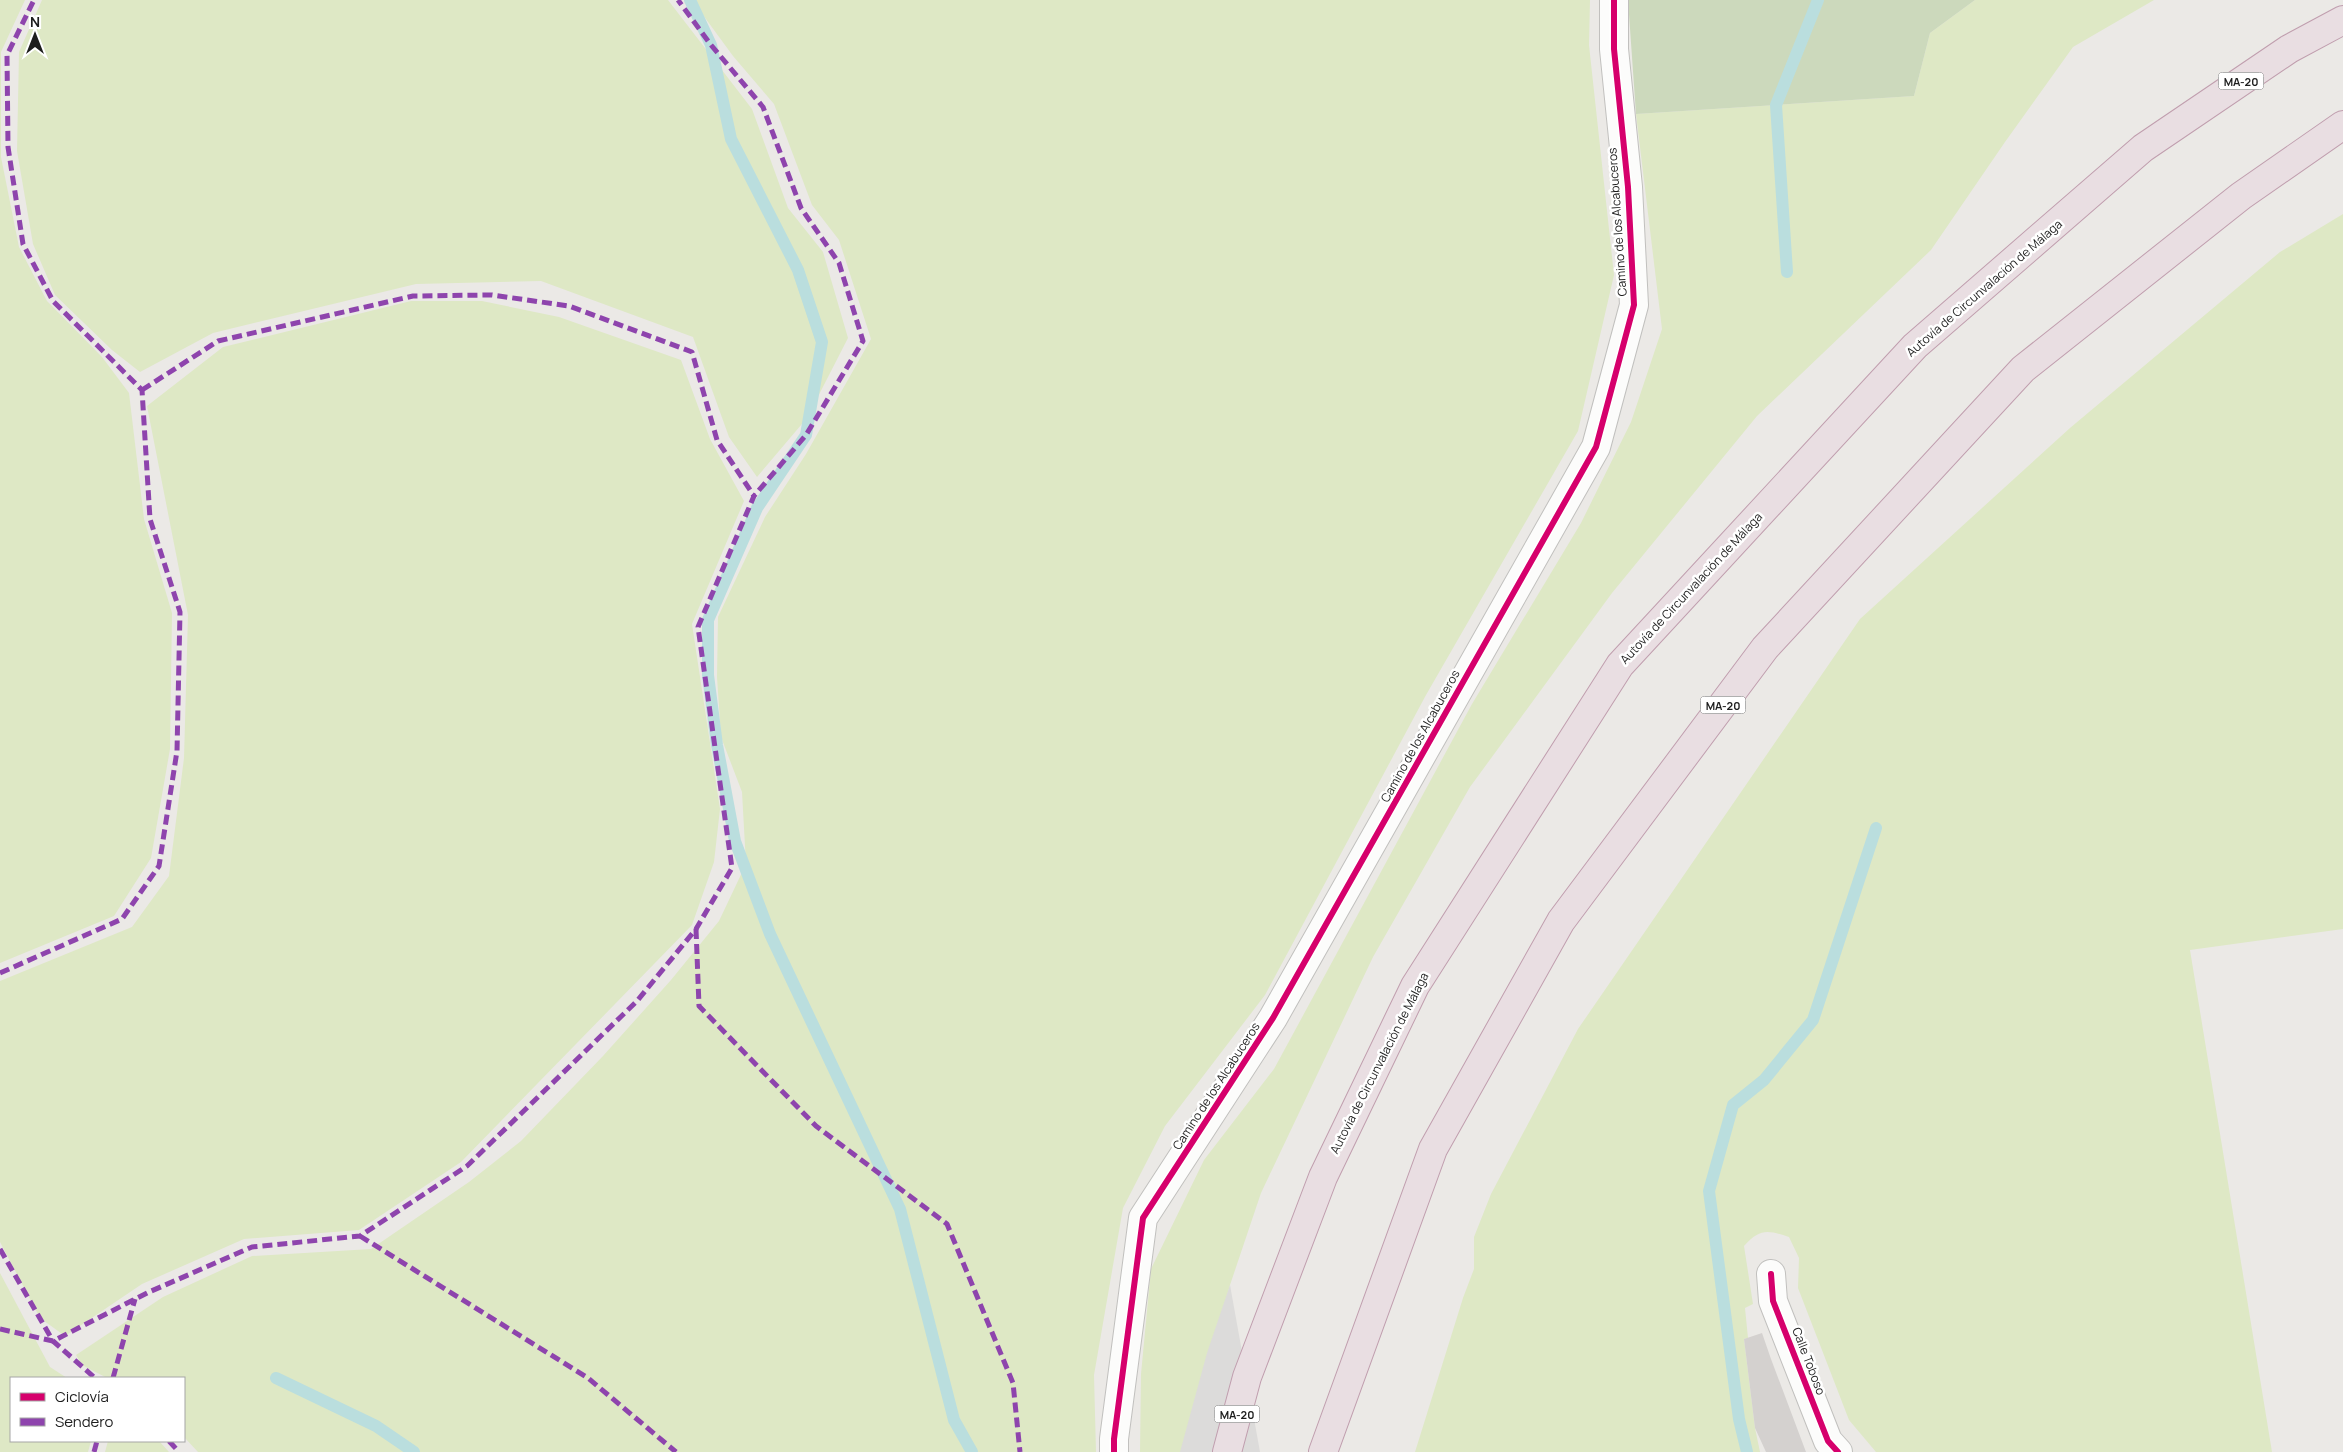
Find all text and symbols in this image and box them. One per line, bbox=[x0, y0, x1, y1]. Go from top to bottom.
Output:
north arrow bbox=[10, 10, 60, 60]
text: N bbox=[30, 12, 40, 31]
road number: MA-20 bbox=[2218, 72, 2264, 90]
street label: Camino de los Alcabuceros bbox=[1603, 147, 1631, 297]
street label: Autovía de Circunvalación de Málaga bbox=[1902, 216, 2066, 360]
street label: Autovía de Circunvalación de Málaga bbox=[1616, 509, 1766, 667]
street label: Camino de los Alcabuceros bbox=[1376, 667, 1464, 805]
road number: MA-20 bbox=[1700, 696, 1746, 714]
street label: Autovía de Circunvalación de Málaga bbox=[1326, 969, 1432, 1157]
street label: Camino de los Alcabuceros bbox=[1168, 1019, 1264, 1153]
street label: Calle Toboso bbox=[1788, 1325, 1830, 1397]
legend bbox=[10, 1377, 185, 1442]
text: Ciclovía bbox=[55, 1386, 109, 1407]
road number: MA-20 bbox=[1214, 1406, 1260, 1422]
text: Sendero bbox=[55, 1411, 114, 1432]

